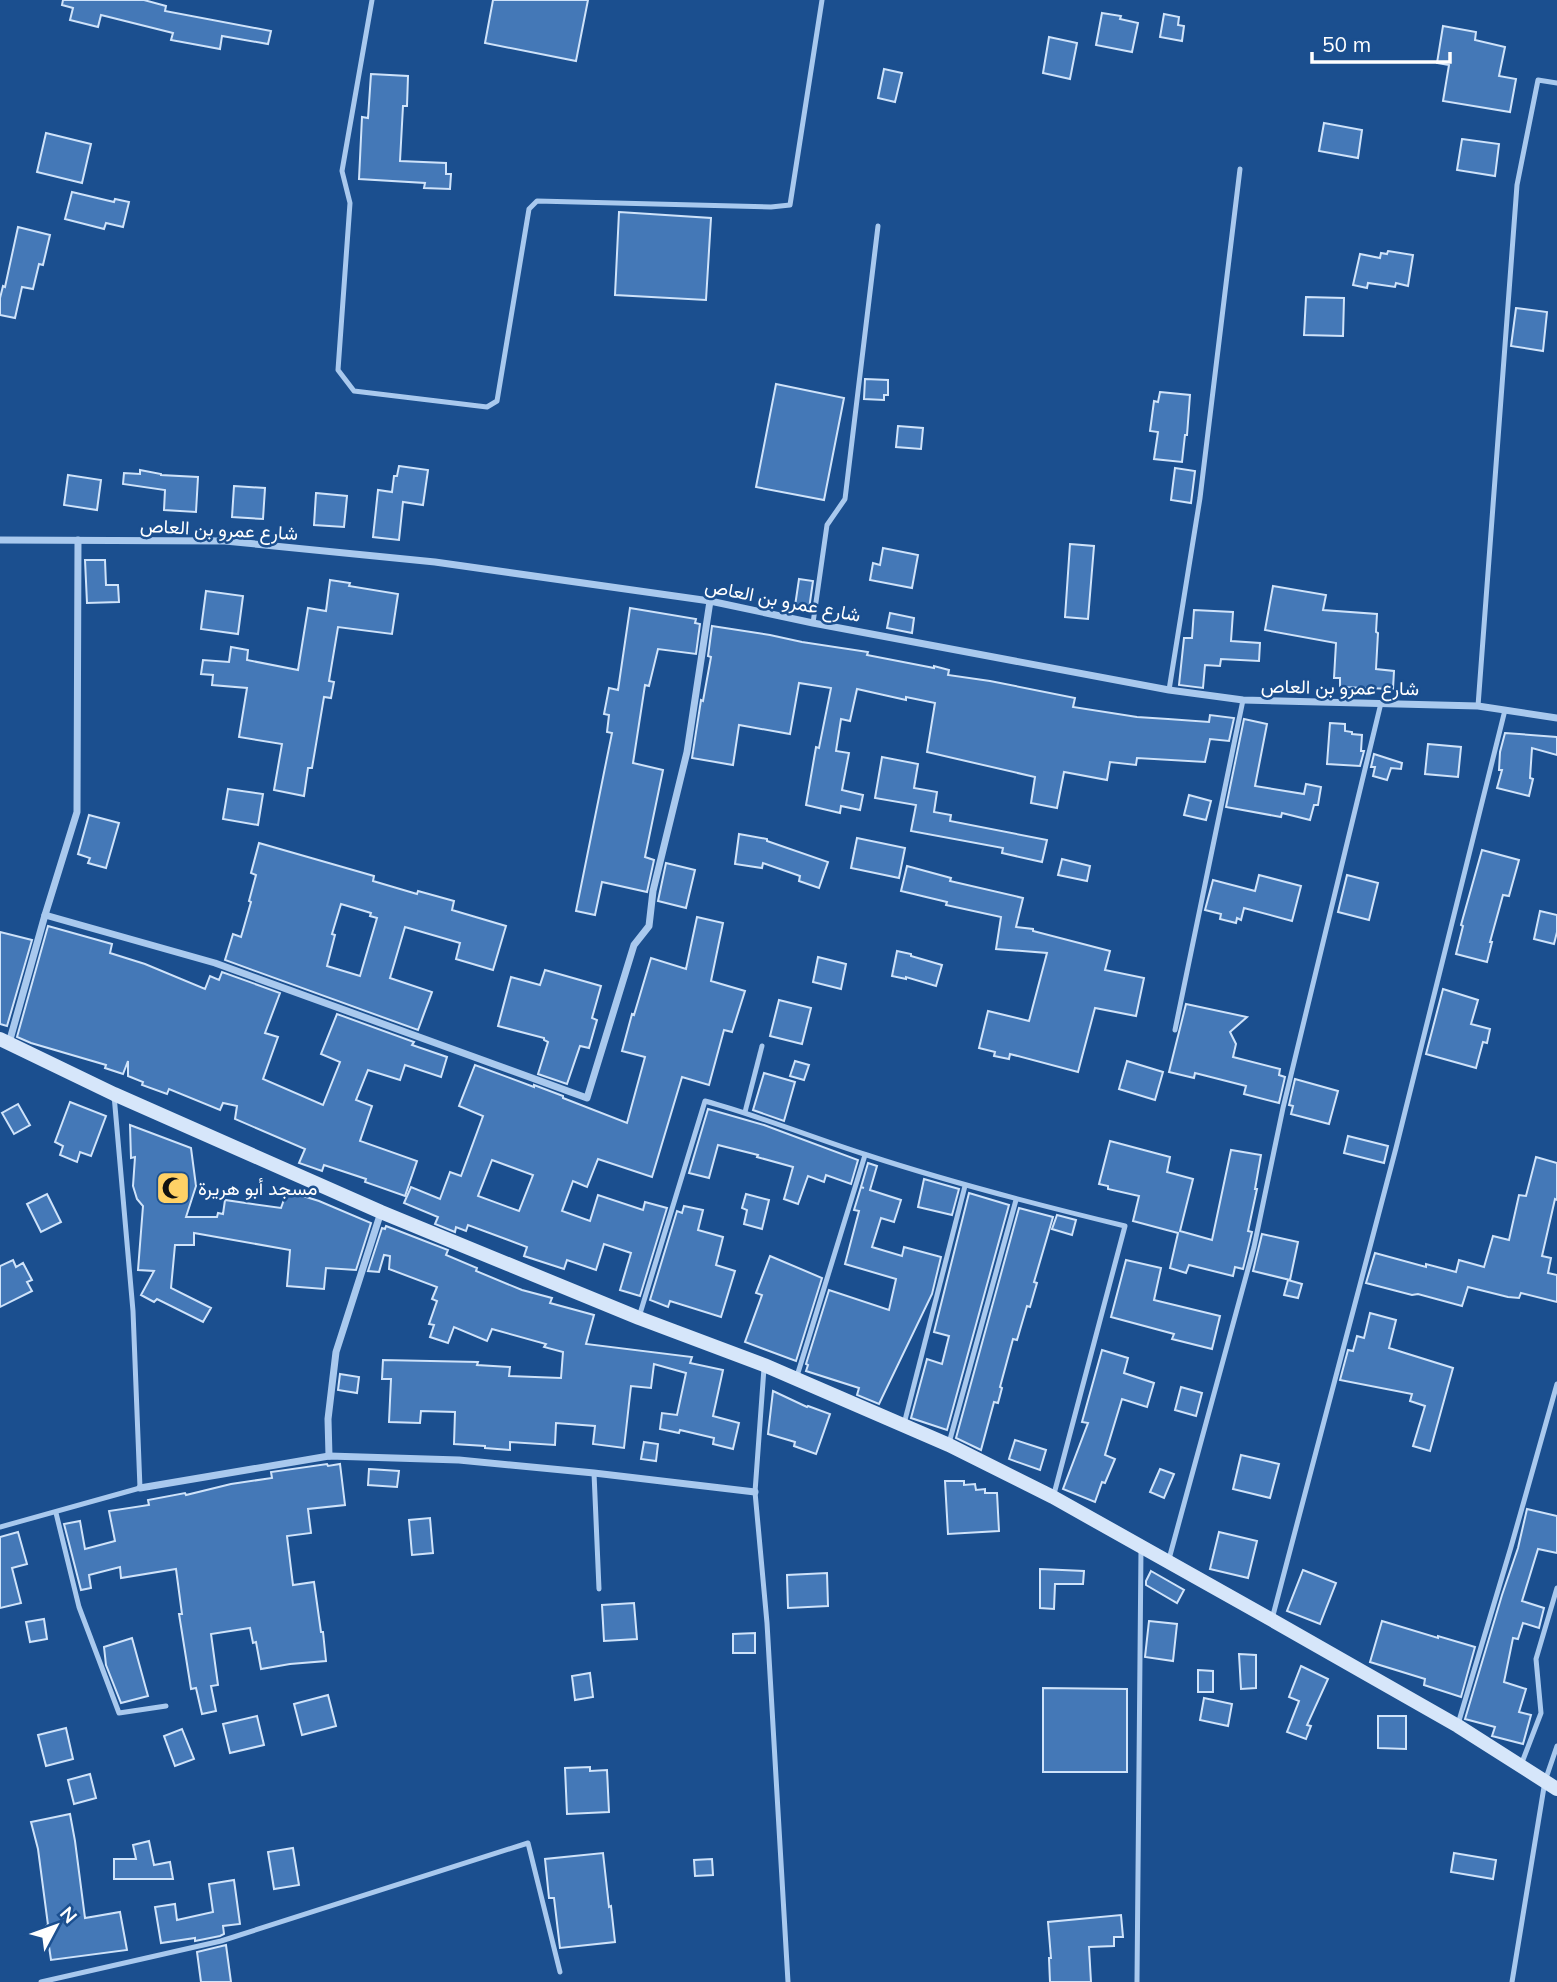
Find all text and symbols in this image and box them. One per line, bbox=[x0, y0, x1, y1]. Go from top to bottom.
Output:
scale bar bbox=[1312, 21, 1450, 65]
text: 50 m bbox=[1322, 31, 1371, 57]
street label: شارع عمرو بن العاص bbox=[139, 513, 299, 546]
street label: شارع عمرو بن العاص bbox=[703, 573, 863, 628]
street label: شارع عمرو بن العاص bbox=[1261, 674, 1419, 701]
mosque icon: مسجد أبو هريرة bbox=[154, 1169, 192, 1207]
place label: مسجد أبو هريرة bbox=[198, 1176, 317, 1200]
north arrow bbox=[21, 1891, 91, 1961]
text: N bbox=[55, 1902, 83, 1928]

